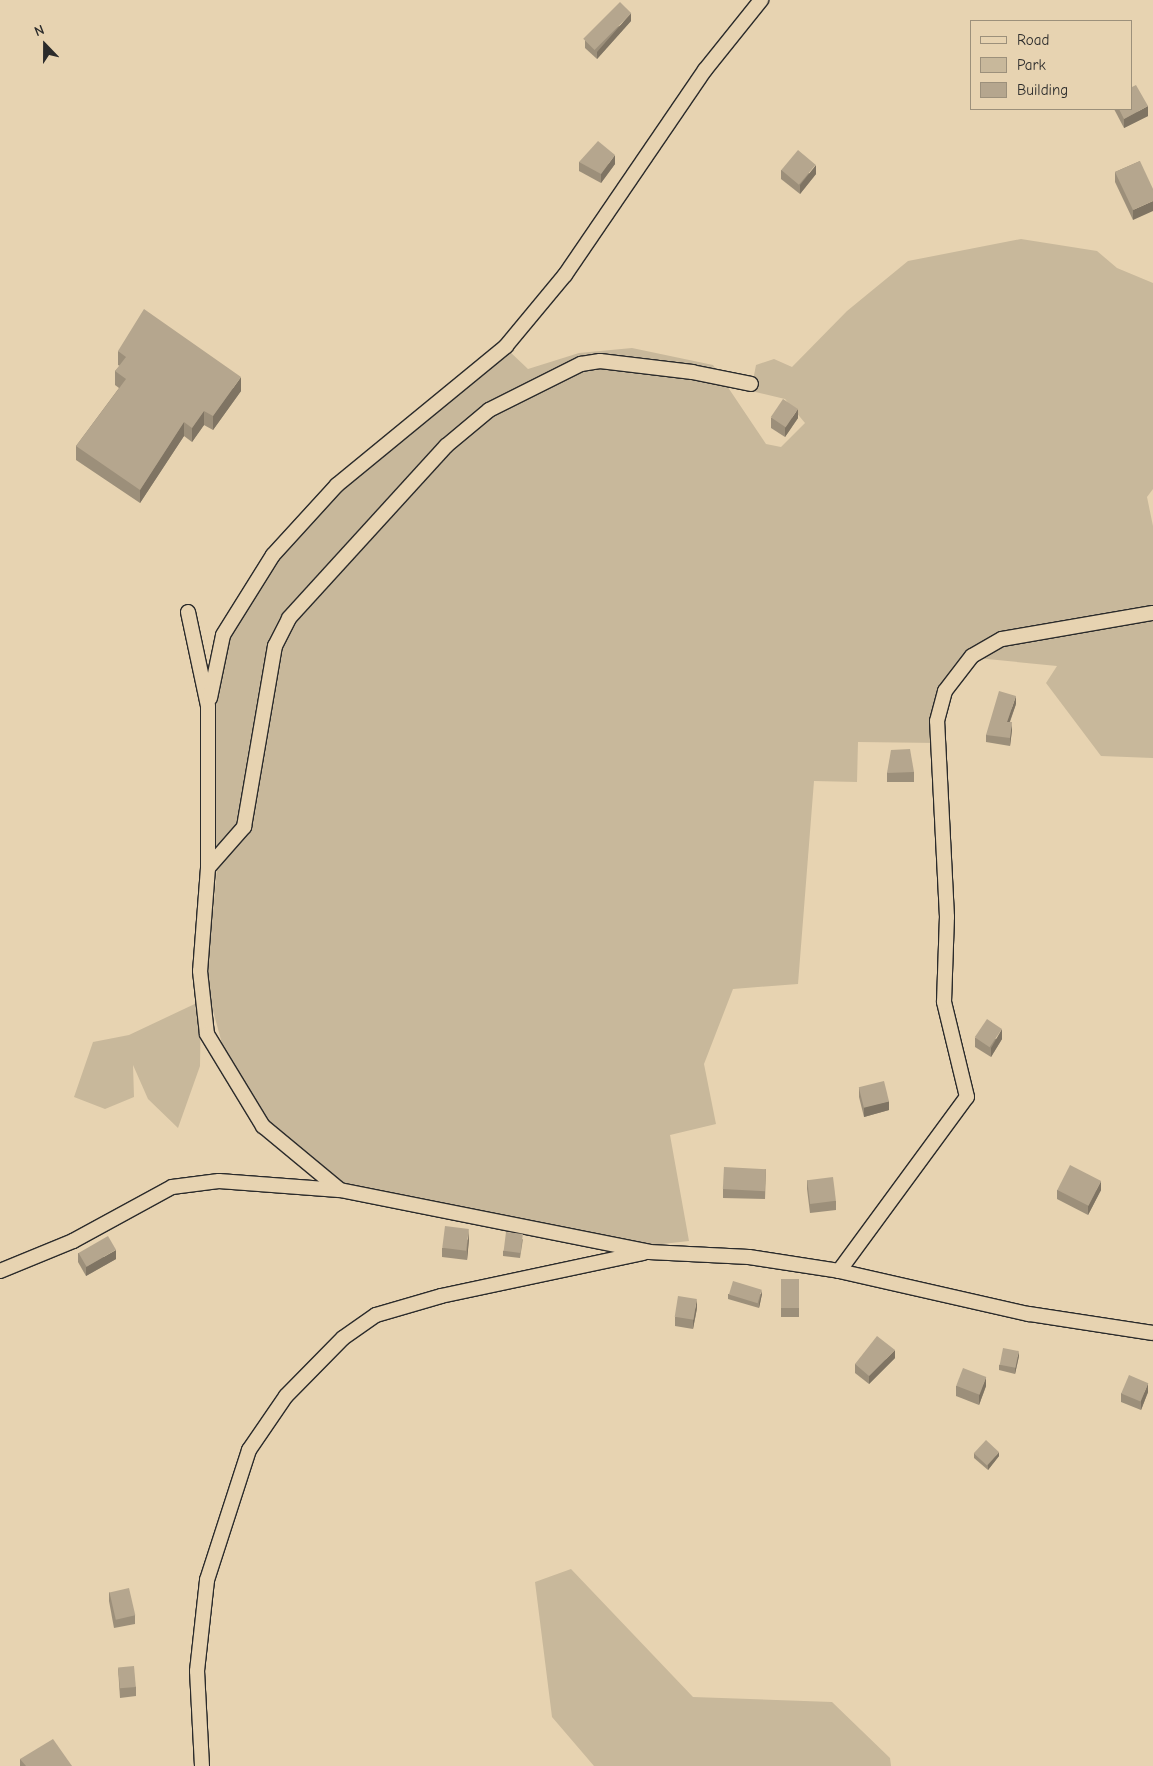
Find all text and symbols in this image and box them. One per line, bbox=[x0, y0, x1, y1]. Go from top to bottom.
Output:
north arrow bbox=[20, 20, 70, 70]
legend bbox=[970, 20, 1133, 110]
text: N bbox=[32, 21, 47, 40]
text: Road bbox=[1017, 31, 1049, 49]
text: Park bbox=[1017, 56, 1046, 74]
text: Building bbox=[1017, 81, 1068, 99]

